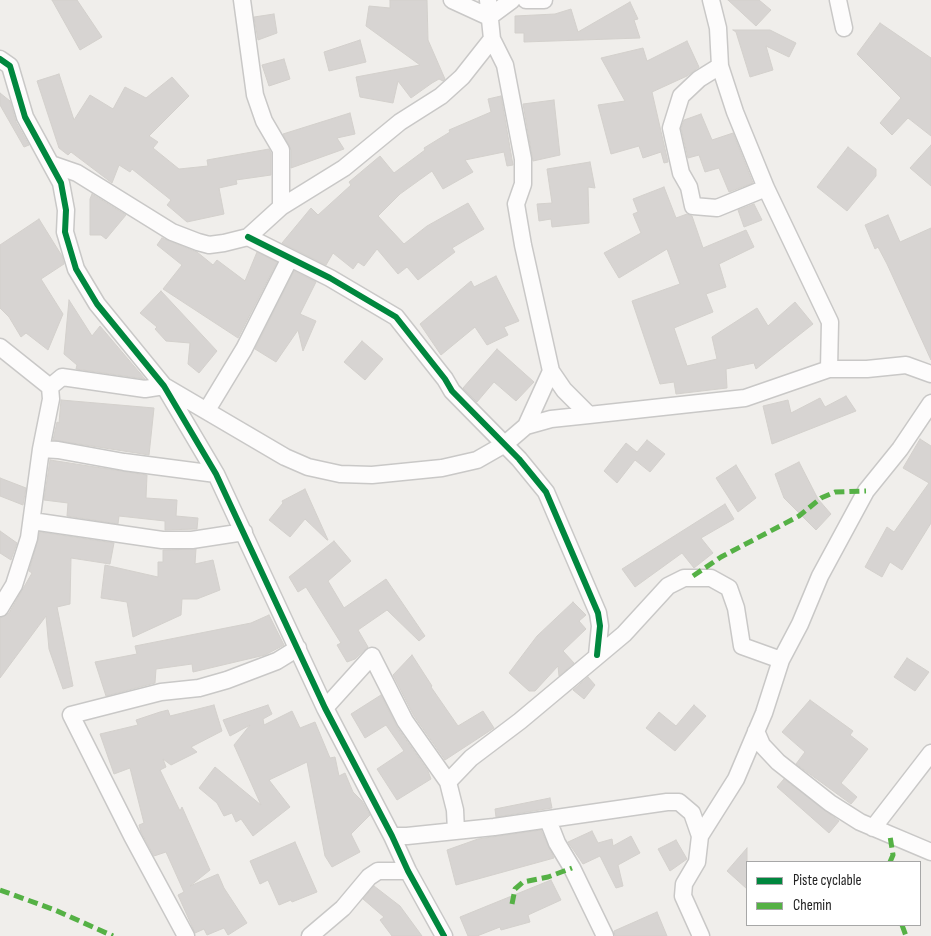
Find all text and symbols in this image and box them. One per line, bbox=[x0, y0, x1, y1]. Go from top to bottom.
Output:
legend bbox=[746, 861, 921, 926]
text: Piste cyclable bbox=[793, 871, 862, 890]
text: Chemin bbox=[793, 896, 832, 915]

